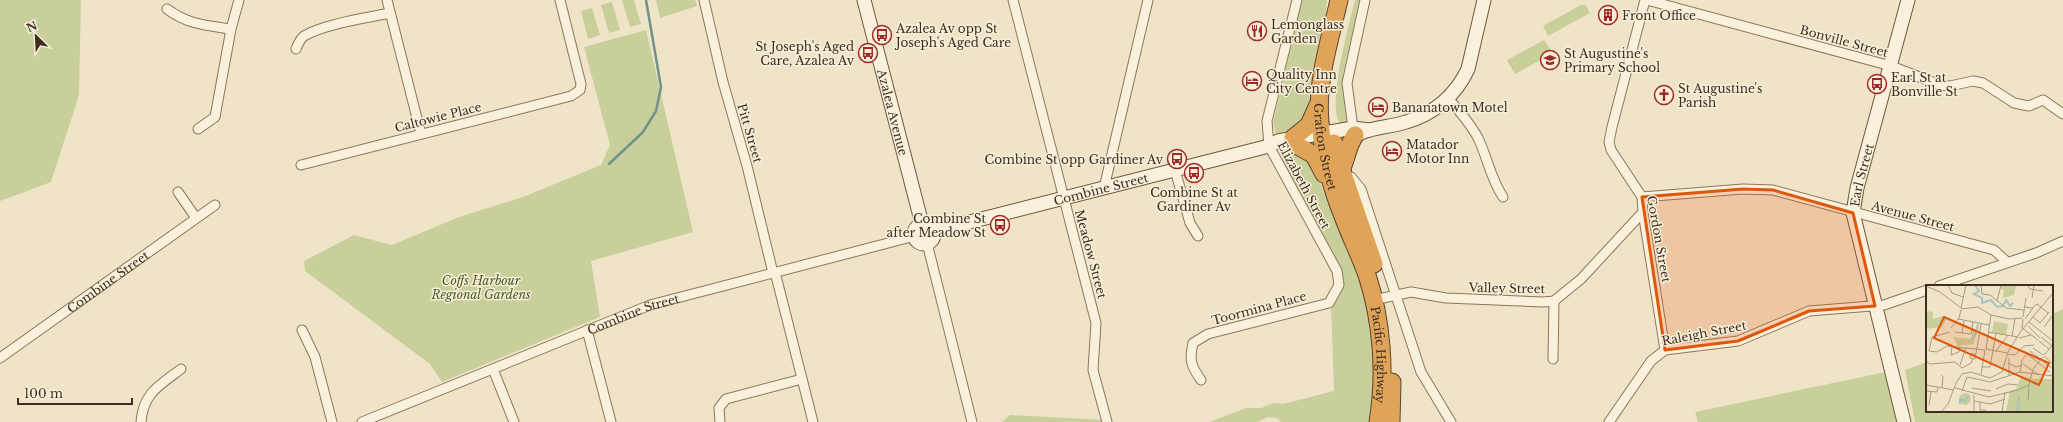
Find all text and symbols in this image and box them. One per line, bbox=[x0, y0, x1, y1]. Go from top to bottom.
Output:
building icon: Front Office bbox=[1597, 4, 1619, 26]
place label: Front Office bbox=[1622, 8, 1696, 23]
north arrow bbox=[16, 16, 56, 56]
place label: Lemonglass Garden bbox=[1271, 17, 1344, 46]
text: N bbox=[24, 18, 40, 35]
restaurant icon: Lemonglass Garden bbox=[1246, 20, 1268, 42]
place label: Azalea Av opp St Joseph's Aged Care bbox=[894, 21, 1011, 50]
street label: Bonville Street bbox=[1798, 22, 1890, 60]
bus stop icon: Azalea Av opp St Joseph's Aged Care bbox=[871, 24, 893, 46]
place label: St Joseph's Aged Care, Azalea Av bbox=[755, 39, 855, 68]
bus stop icon: St Joseph's Aged Care, Azalea Av bbox=[857, 42, 879, 64]
place label: St Augustine's Primary School bbox=[1564, 46, 1660, 75]
school or university icon: St Augustine's Primary School bbox=[1539, 49, 1561, 71]
street label: Azalea Avenue bbox=[874, 67, 911, 157]
place label: Quality Inn City Centre bbox=[1266, 67, 1337, 96]
hotel icon: Quality Inn City Centre bbox=[1241, 70, 1263, 92]
place label: Earl St at Bonville St bbox=[1891, 70, 1958, 99]
bus stop icon: Earl St at Bonville St bbox=[1866, 73, 1888, 95]
place label: St Augustine's Parish bbox=[1678, 81, 1763, 110]
church icon: St Augustine's Parish bbox=[1653, 84, 1675, 106]
hotel icon: Bananatown Motel bbox=[1367, 96, 1389, 118]
street label: Caltowie Place bbox=[393, 99, 483, 135]
place label: Bananatown Motel bbox=[1392, 100, 1508, 115]
street label: Pitt Street bbox=[734, 102, 766, 165]
street label: Grafton Street bbox=[1312, 103, 1341, 192]
place label: Matador Motor Inn bbox=[1406, 137, 1469, 166]
street label: Elizabeth Street bbox=[1275, 139, 1334, 232]
hotel icon: Matador Motor Inn bbox=[1381, 140, 1403, 162]
street label: Earl Street bbox=[1847, 141, 1876, 208]
bus stop icon: Combine St opp Gardiner Av bbox=[1166, 148, 1188, 170]
place label: Combine St opp Gardiner Av bbox=[985, 152, 1164, 167]
bus stop icon: Combine St at Gardiner Av bbox=[1183, 162, 1205, 184]
street label: Combine Street bbox=[1052, 169, 1150, 208]
place label: Combine St at Gardiner Av bbox=[1150, 185, 1238, 214]
street label: Gordon Street bbox=[1644, 195, 1674, 284]
street label: Avenue Street bbox=[1869, 197, 1957, 234]
street label: Meadow Street bbox=[1072, 208, 1110, 301]
place label: Combine St after Meadow St bbox=[887, 211, 986, 240]
bus stop icon: Combine St after Meadow St bbox=[989, 214, 1011, 236]
street label: Combine Street bbox=[64, 247, 152, 316]
park label: Coffs Harbour Regional Gardens bbox=[430, 273, 531, 302]
street label: Valley Street bbox=[1468, 280, 1546, 296]
inset map bbox=[1926, 285, 2053, 412]
street label: Toormina Place bbox=[1210, 288, 1308, 328]
street label: Combine Street bbox=[585, 290, 681, 337]
street label: Pacific Highway bbox=[1368, 305, 1390, 404]
street label: Raleigh Street bbox=[1660, 317, 1748, 349]
scale bar bbox=[18, 380, 132, 406]
text: 100 m bbox=[24, 386, 63, 401]

